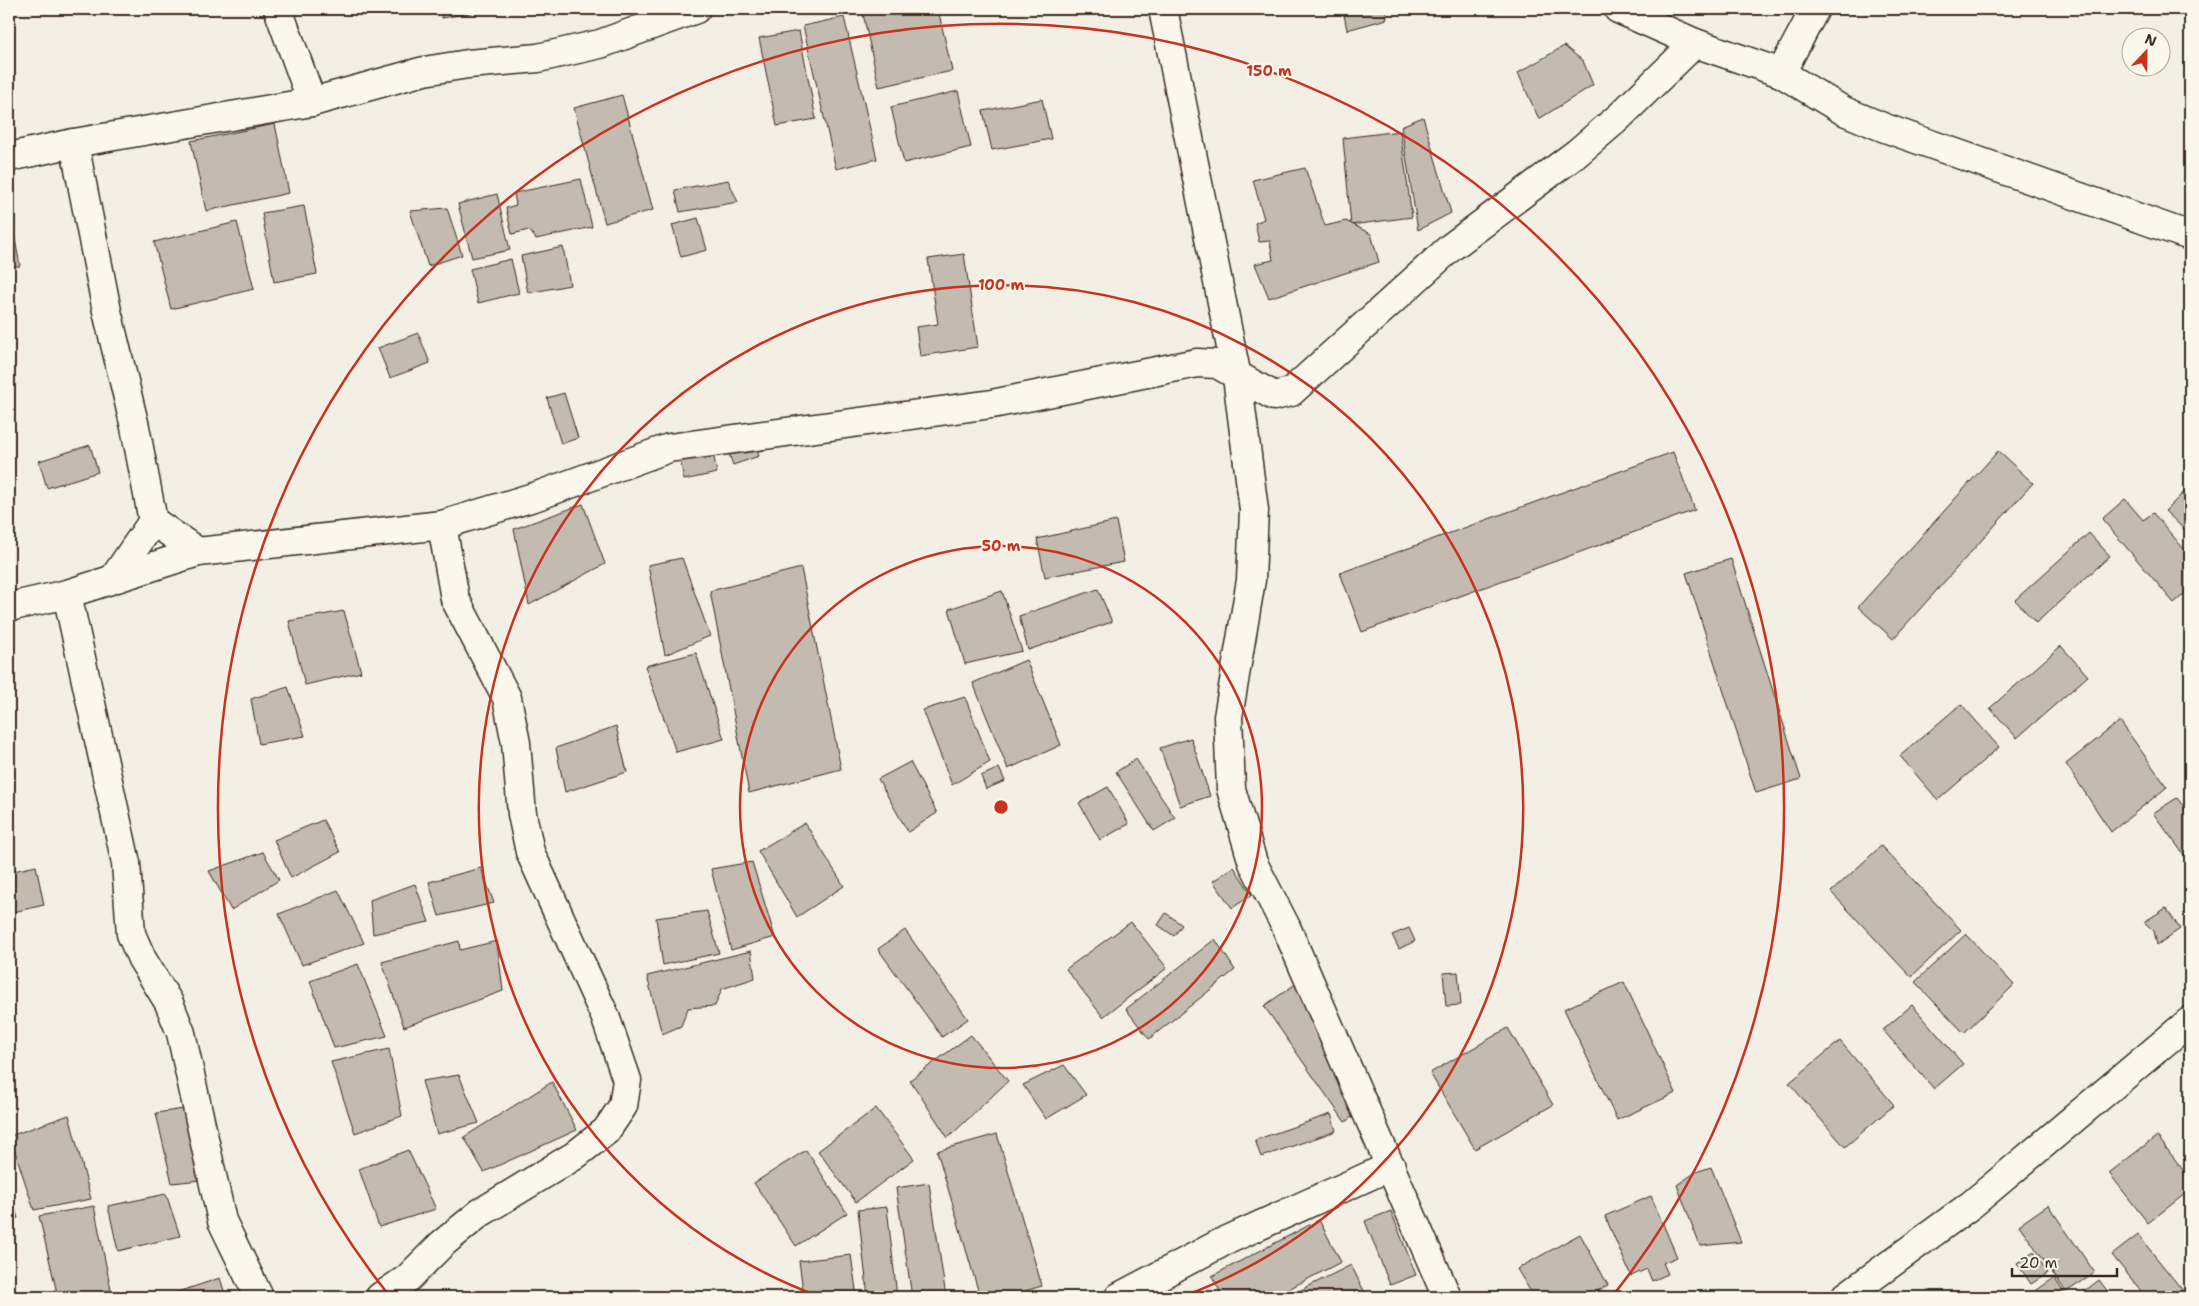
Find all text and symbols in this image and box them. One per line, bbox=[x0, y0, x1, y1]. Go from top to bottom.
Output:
north arrow bbox=[2122, 28, 2172, 78]
text: N bbox=[2142, 30, 2159, 50]
text: 150 m bbox=[1246, 61, 1292, 81]
text: 100 m bbox=[978, 275, 1024, 295]
text: 50 m bbox=[982, 536, 1021, 556]
centre of rings bbox=[992, 798, 1010, 816]
scale bar bbox=[2012, 1246, 2116, 1278]
text: 20 m bbox=[2019, 1253, 2058, 1273]

